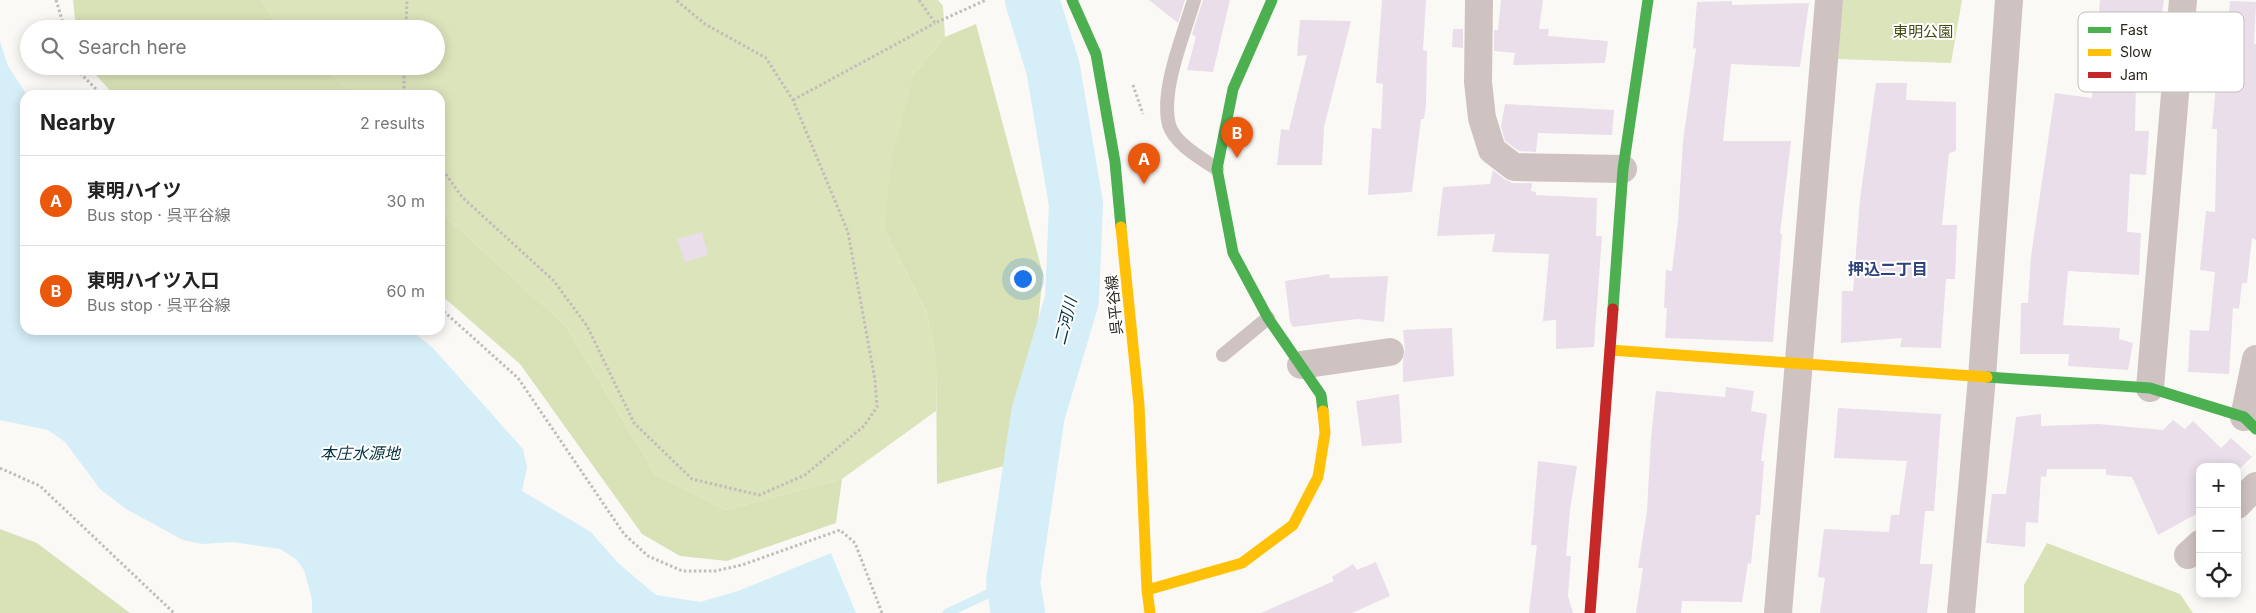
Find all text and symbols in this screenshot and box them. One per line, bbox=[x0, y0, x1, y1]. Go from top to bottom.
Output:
legend bbox=[2078, 12, 2244, 92]
search box bbox=[20, 20, 445, 75]
text: Fast bbox=[2120, 21, 2148, 38]
park label: 東明公園 bbox=[1893, 22, 1953, 41]
icon: search bbox=[38, 34, 66, 62]
text: Search here bbox=[78, 36, 187, 59]
text: Slow bbox=[2120, 43, 2152, 60]
text: Jam bbox=[2120, 66, 2148, 83]
text: Nearby bbox=[40, 110, 115, 135]
text: 2 results bbox=[360, 113, 425, 133]
pin: B bbox=[1221, 117, 1253, 158]
pin: A bbox=[1128, 143, 1160, 184]
text: 東明ハイツ bbox=[87, 179, 182, 202]
text: A bbox=[50, 191, 62, 211]
text: 30 m bbox=[387, 191, 425, 211]
text: Bus stop · 呉平谷線 bbox=[87, 205, 230, 225]
district label: 押込二丁目 bbox=[1848, 259, 1928, 279]
your location bbox=[1010, 266, 1036, 292]
text: 東明ハイツ入口 bbox=[87, 269, 220, 292]
street label: 呉平谷線 bbox=[1101, 274, 1127, 336]
text: B bbox=[51, 281, 61, 301]
text: 60 m bbox=[386, 281, 425, 301]
water label: 二河川 bbox=[1049, 293, 1081, 347]
text: Bus stop · 呉平谷線 bbox=[87, 295, 230, 315]
water label: 本庄水源地 bbox=[320, 443, 402, 463]
map controls bbox=[2196, 463, 2241, 598]
button: + bbox=[2196, 463, 2241, 508]
button: − bbox=[2196, 508, 2241, 553]
button: locate bbox=[2196, 553, 2241, 598]

